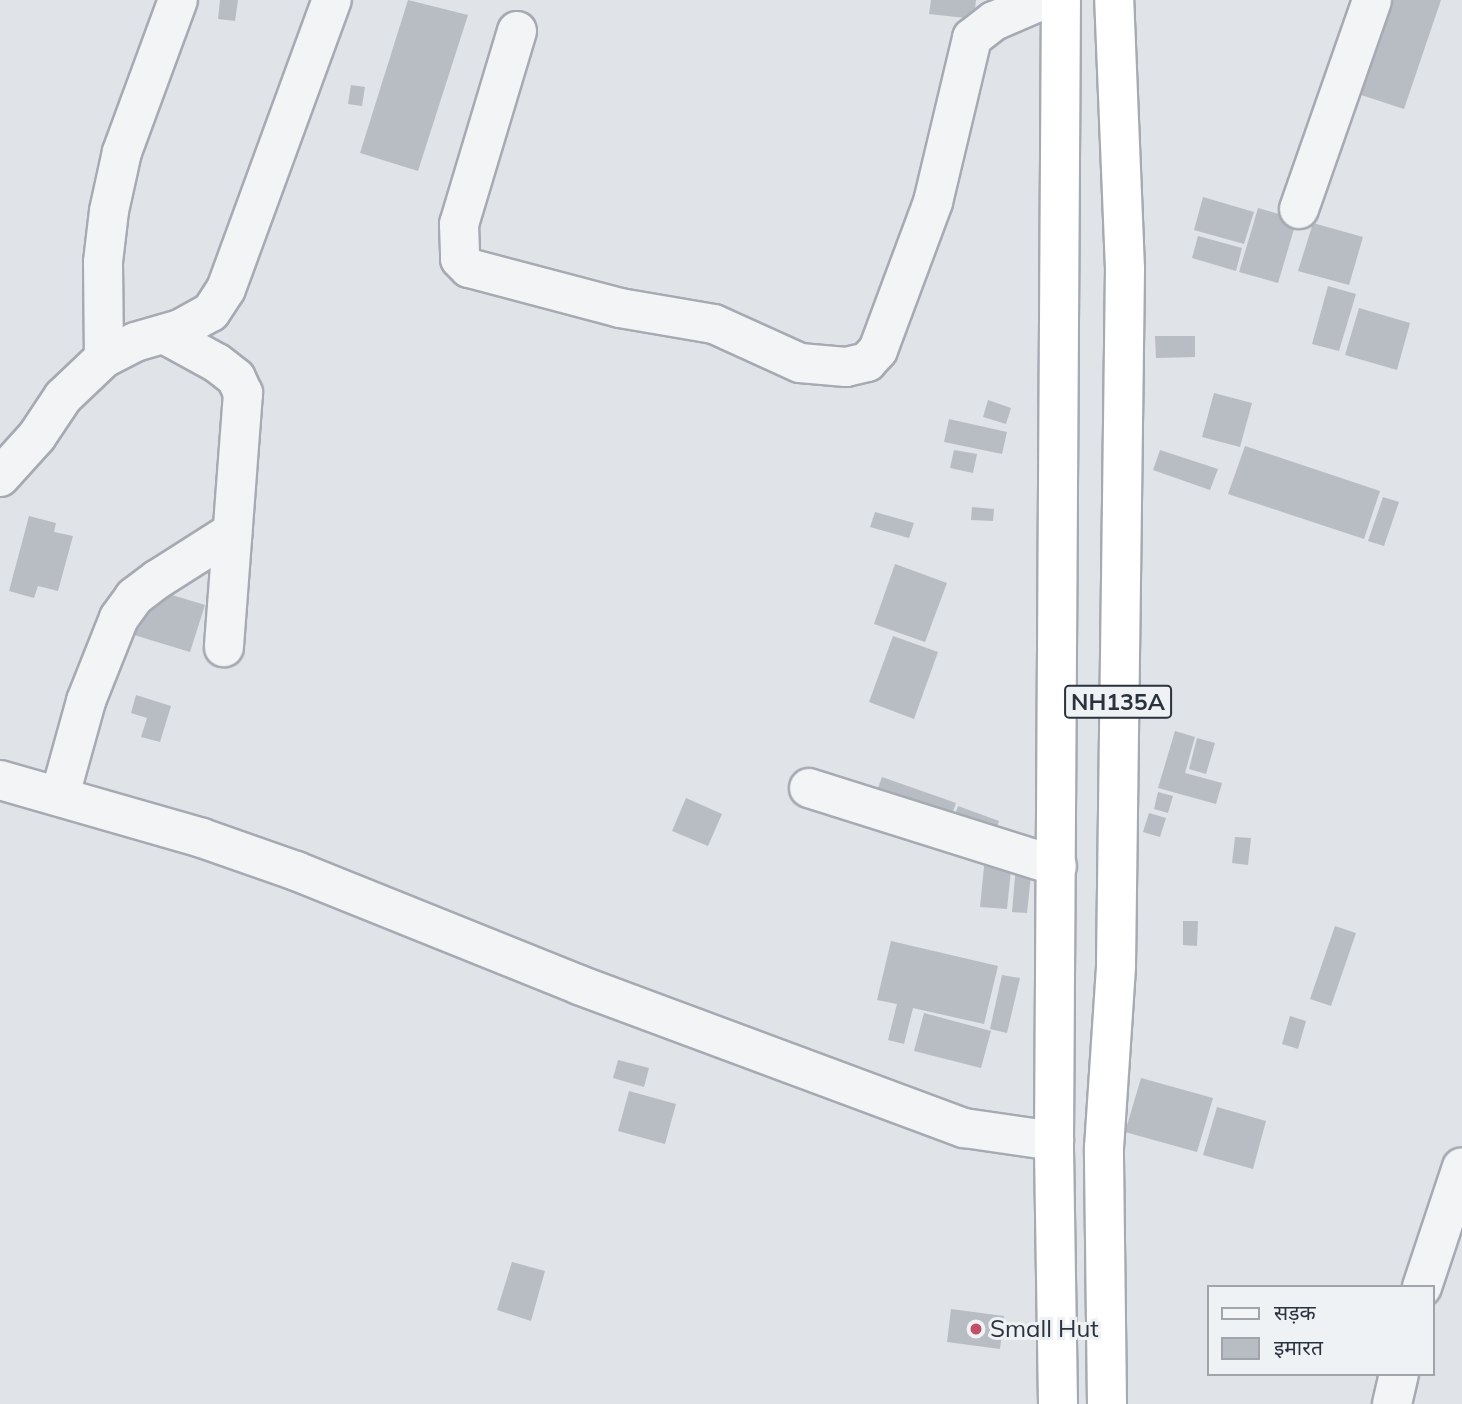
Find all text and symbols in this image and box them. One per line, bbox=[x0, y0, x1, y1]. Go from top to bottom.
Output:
road number: NH135A bbox=[1064, 682, 1172, 722]
legend bbox=[1206, 1285, 1434, 1376]
text: सड़क bbox=[1274, 1299, 1316, 1325]
place label: Small Hut bbox=[990, 1315, 1099, 1343]
marker: Small Hut bbox=[968, 1321, 984, 1337]
text: इमारत bbox=[1274, 1334, 1323, 1360]

